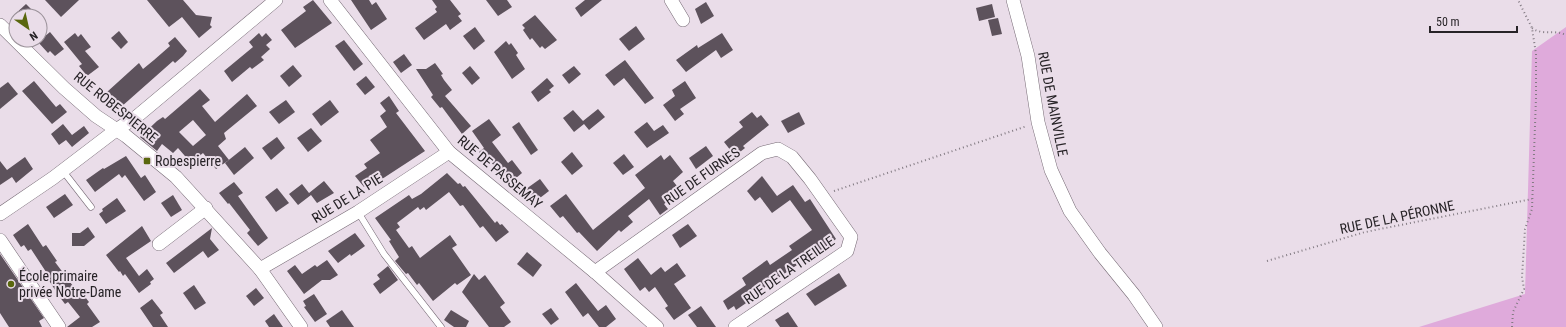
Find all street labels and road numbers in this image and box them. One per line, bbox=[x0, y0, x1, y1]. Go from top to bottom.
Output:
street label: RUE DE MAINVILLE bbox=[1035, 50, 1071, 158]
street label: RUE ROBESPIERRE bbox=[71, 68, 161, 146]
street label: RUE DE PASSEMAY bbox=[454, 132, 546, 212]
street label: RUE DE FURNES bbox=[661, 144, 743, 208]
street label: RUE DE LA PIE bbox=[309, 170, 385, 226]
street label: RUE DE LA PÉRONNE bbox=[1338, 196, 1456, 237]
street label: RUE DE LA TREILLE bbox=[741, 233, 837, 307]

